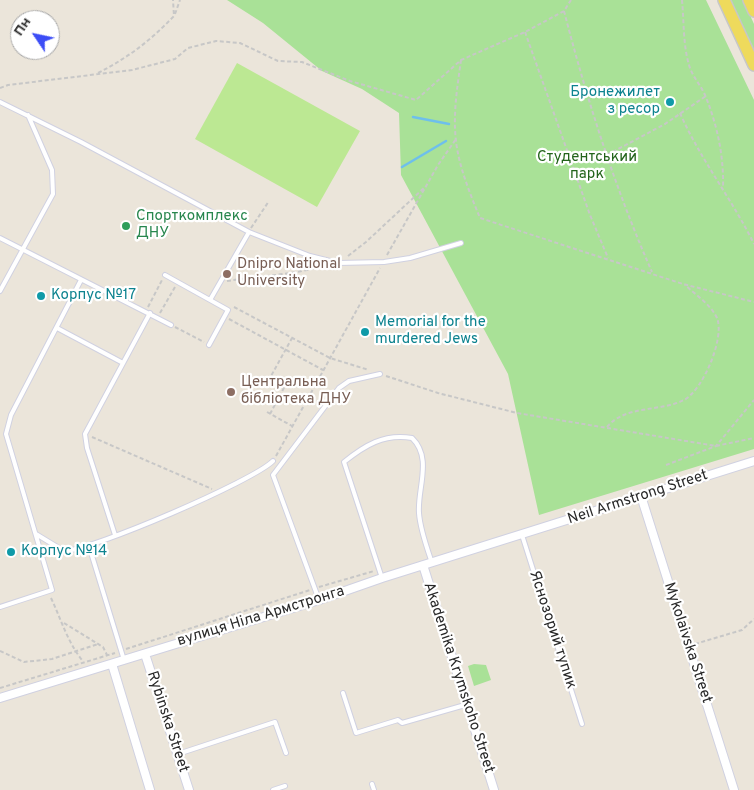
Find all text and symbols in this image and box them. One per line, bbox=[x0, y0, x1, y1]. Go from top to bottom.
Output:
north arrow bbox=[10, 10, 60, 60]
text: Пн bbox=[11, 14, 35, 39]
place label: Бронежилет з ресор bbox=[570, 84, 660, 119]
marker: Бронежилет з ресор bbox=[664, 96, 676, 108]
park label: Студентський парк bbox=[537, 149, 637, 184]
place label: Спорткомплекс ДНУ bbox=[136, 208, 248, 243]
marker: Спорткомплекс ДНУ bbox=[120, 220, 132, 232]
place label: Dnipro National University bbox=[237, 256, 341, 291]
marker: Dnipro National University bbox=[221, 268, 233, 280]
place label: Корпус №17 bbox=[51, 287, 136, 305]
marker: Корпус №17 bbox=[35, 290, 47, 302]
place label: Memorial for the murdered Jews bbox=[375, 314, 486, 349]
marker: Memorial for the murdered Jews bbox=[359, 326, 371, 338]
place label: Центральна бібліотека ДНУ bbox=[241, 374, 351, 409]
marker: Центральна бібліотека ДНУ bbox=[225, 386, 237, 398]
street label: Neil Armstrong Street bbox=[566, 467, 710, 529]
place label: Корпус №14 bbox=[21, 543, 107, 561]
marker: Корпус №14 bbox=[5, 546, 17, 558]
street label: Яснозорий тупик bbox=[524, 569, 580, 691]
street label: Akademika Krymskoho Street bbox=[419, 580, 497, 776]
street label: Mykolaivska Street bbox=[659, 580, 715, 706]
street label: вулиця Ніла Армстронга bbox=[175, 583, 347, 651]
street label: Rybinska Street bbox=[142, 669, 192, 775]

